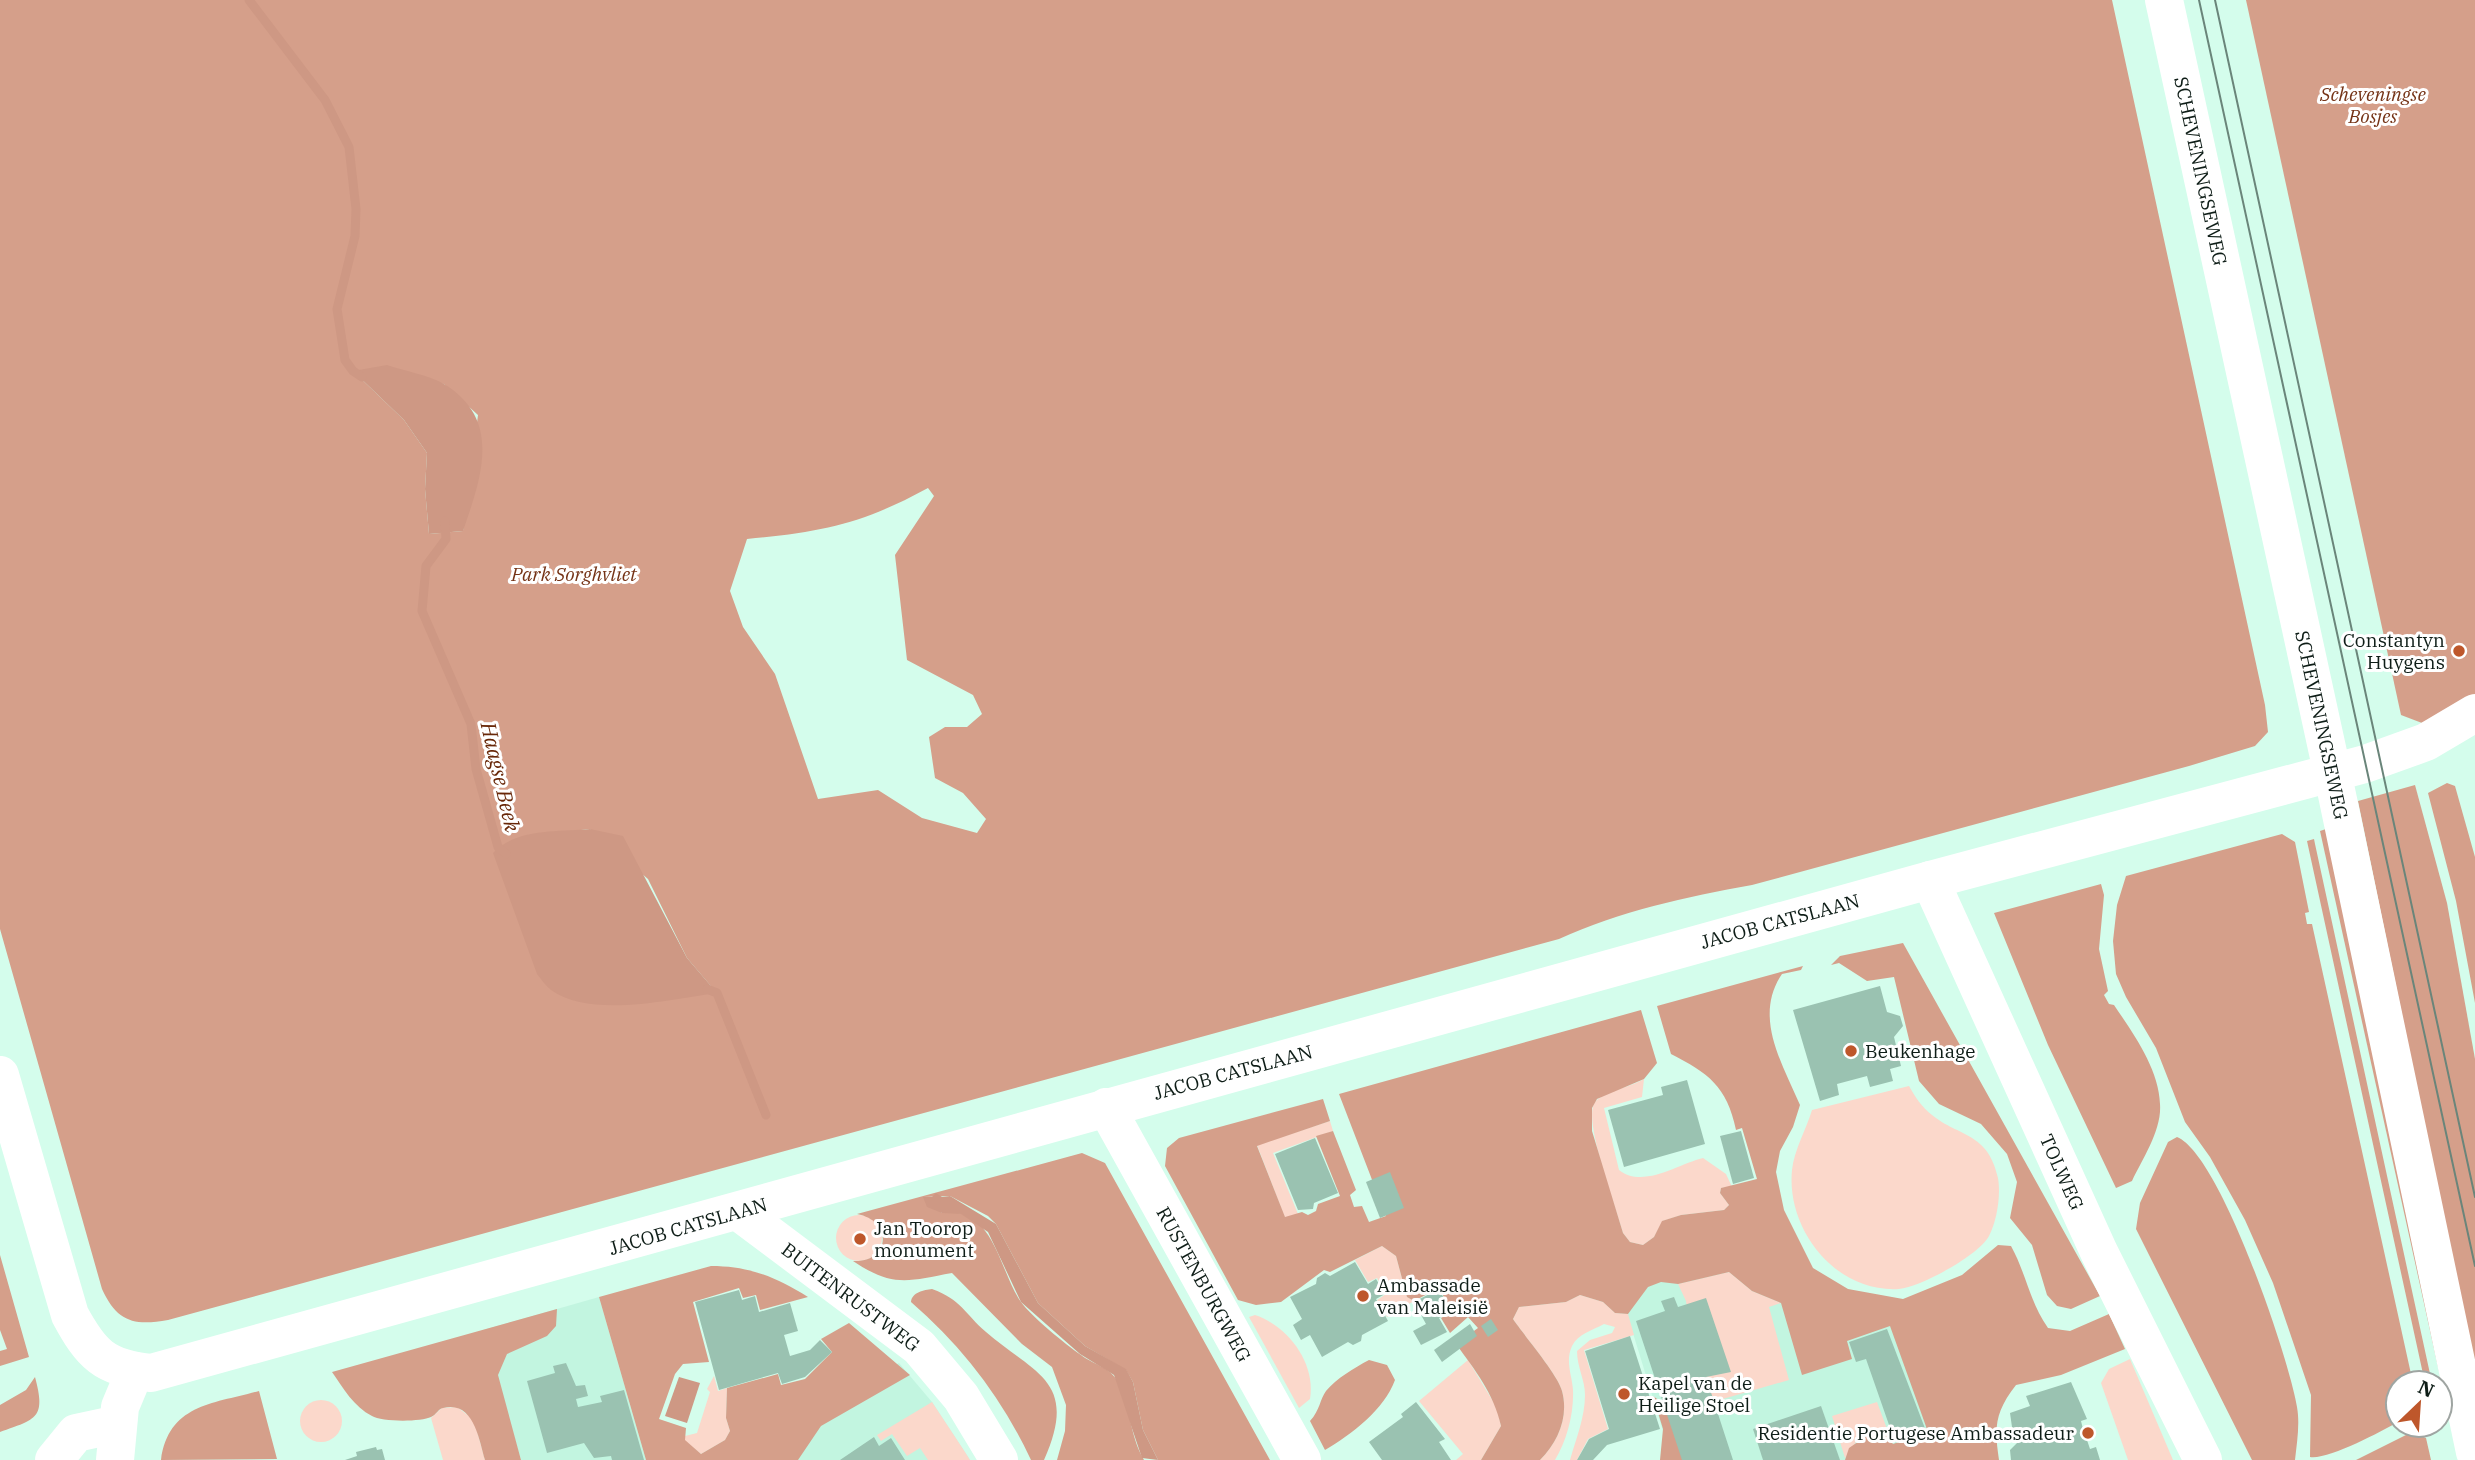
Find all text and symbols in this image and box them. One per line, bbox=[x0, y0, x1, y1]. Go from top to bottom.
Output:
street label: SCHEVENINGSEWEG bbox=[2169, 74, 2233, 268]
park label: Scheveningse Bosjes bbox=[2319, 82, 2427, 128]
park label: Park Sorghvliet bbox=[510, 562, 638, 586]
street label: SCHEVENINGSEWEG bbox=[2290, 628, 2354, 822]
place label: Constantyn Huygens bbox=[2343, 628, 2445, 674]
marker: Constantyn Huygens bbox=[2451, 643, 2467, 659]
water label: Haagse Beek bbox=[475, 718, 527, 835]
street label: JACOB CATSLAAN bbox=[1698, 888, 1862, 954]
street label: JACOB CATSLAAN bbox=[1151, 1039, 1315, 1105]
place label: Beukenhage bbox=[1865, 1039, 1975, 1063]
marker: Beukenhage bbox=[1843, 1043, 1859, 1059]
street label: TOLWEG bbox=[2035, 1130, 2089, 1214]
street label: JACOB CATSLAAN bbox=[606, 1192, 770, 1260]
street label: RUSTENBURGWEG bbox=[1151, 1202, 1257, 1366]
place label: Jan Toorop monument bbox=[874, 1216, 974, 1262]
marker: Jan Toorop monument bbox=[852, 1231, 868, 1247]
street label: BUITENRUSTWEG bbox=[777, 1237, 925, 1357]
place label: Ambassade van Maleisië bbox=[1377, 1273, 1488, 1319]
marker: Ambassade van Maleisië bbox=[1355, 1288, 1371, 1304]
north arrow bbox=[2384, 1369, 2454, 1439]
place label: Kapel van de Heilige Stoel bbox=[1638, 1371, 1752, 1417]
text: N bbox=[2414, 1375, 2438, 1403]
marker: Kapel van de Heilige Stoel bbox=[1616, 1386, 1632, 1402]
place label: Residentie Portugese Ambassadeur bbox=[1758, 1421, 2075, 1445]
marker: Residentie Portugese Ambassadeur bbox=[2080, 1425, 2096, 1441]

